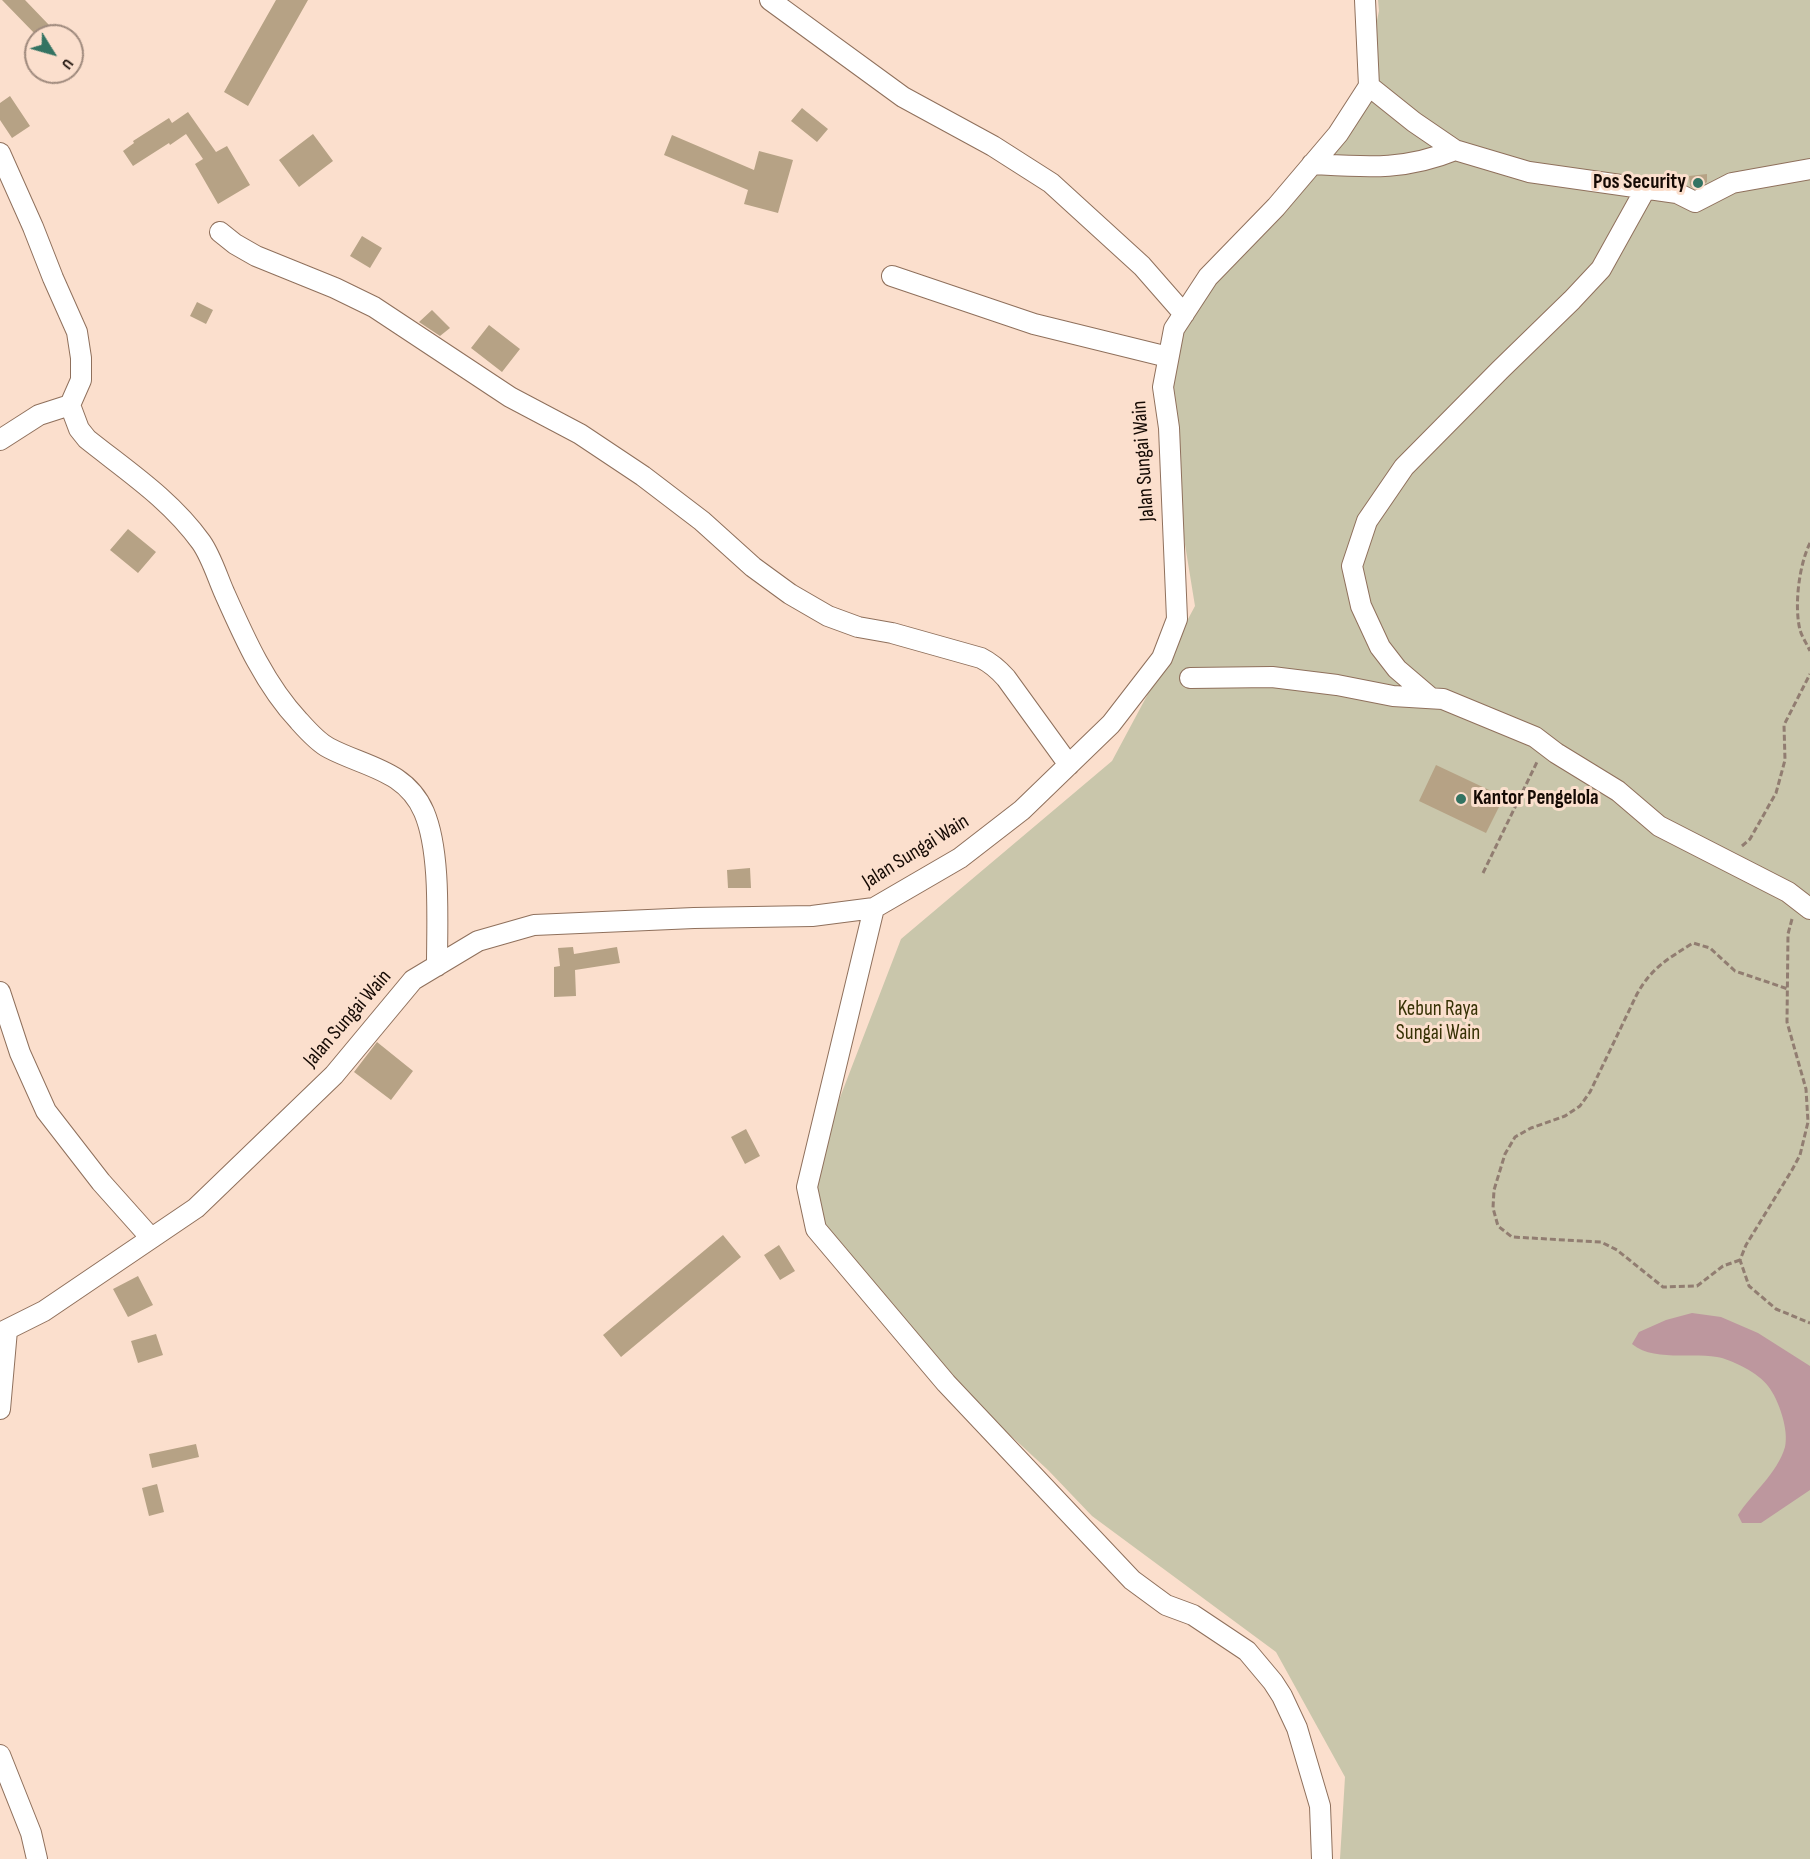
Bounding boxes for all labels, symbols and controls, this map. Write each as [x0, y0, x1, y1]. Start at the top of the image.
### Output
north arrow [24, 24, 84, 84]
text: U [57, 55, 77, 73]
place label: Pos Security [1593, 170, 1686, 196]
marker: Pos Security [1691, 176, 1705, 190]
street label: Jalan Sungai Wain [1127, 400, 1161, 522]
place label: Kantor Pengelola [1473, 786, 1599, 812]
marker: Kantor Pengelola [1454, 792, 1468, 806]
street label: Jalan Sungai Wain [858, 809, 974, 895]
street label: Jalan Sungai Wain [299, 965, 397, 1073]
park label: Kebun Raya Sungai Wain [1396, 997, 1480, 1047]

